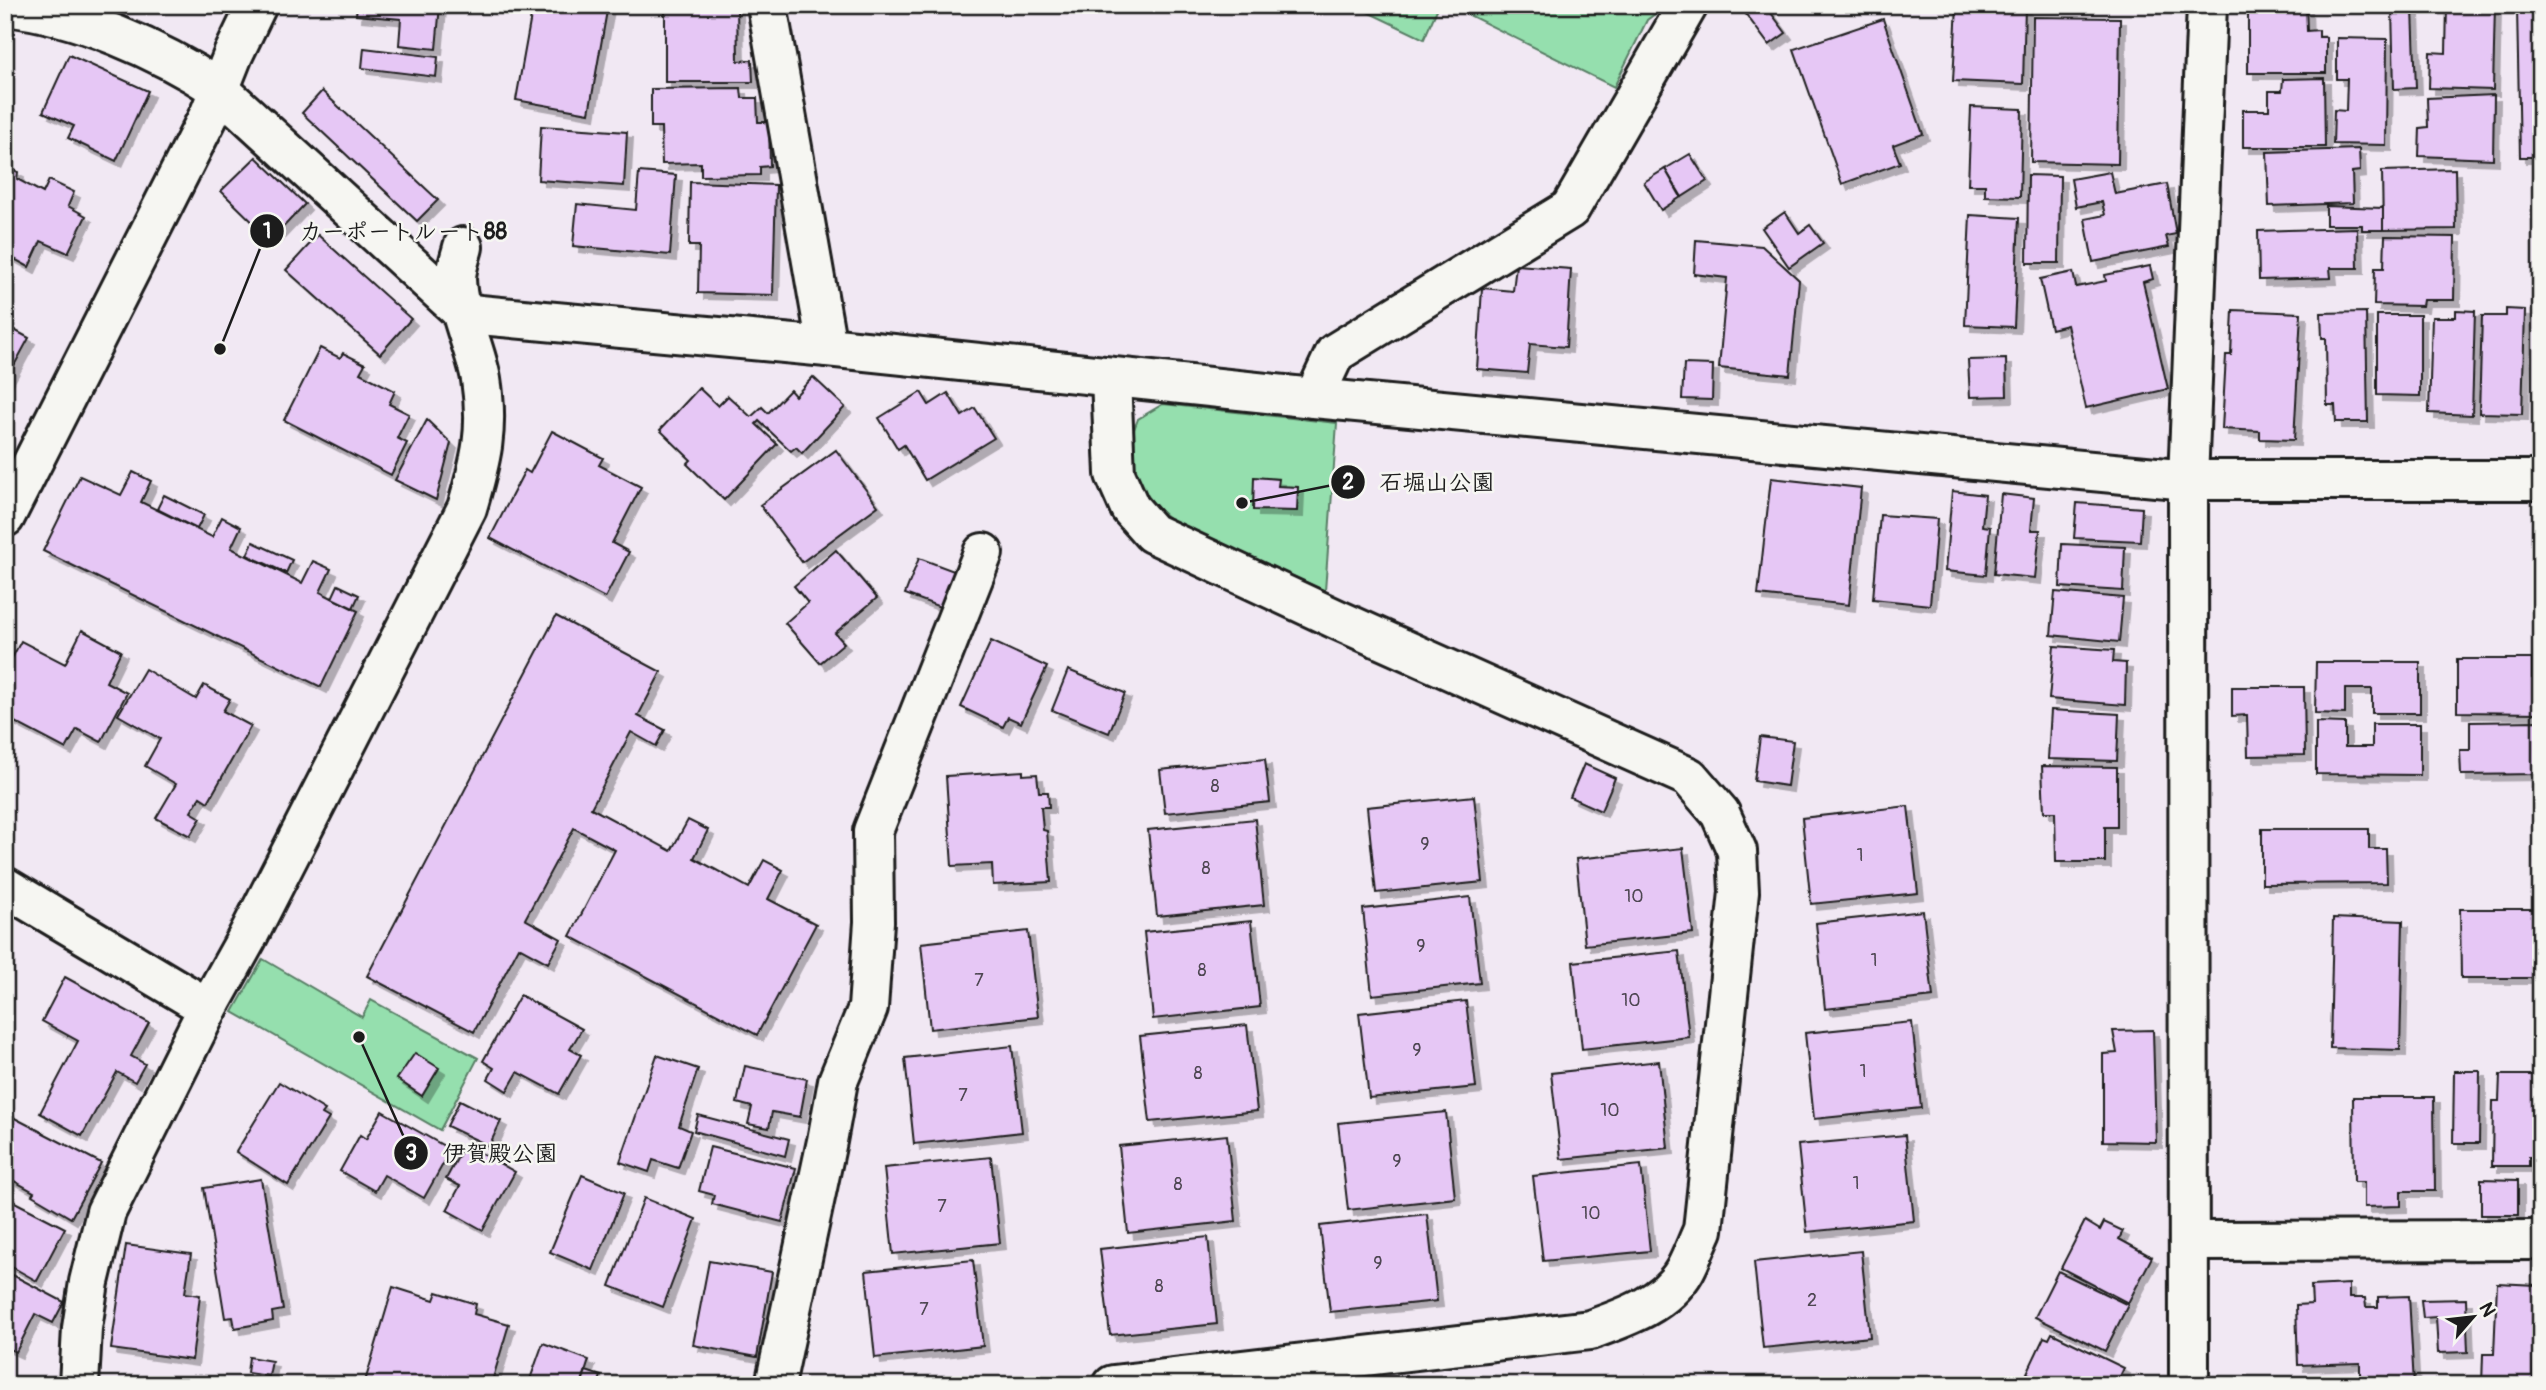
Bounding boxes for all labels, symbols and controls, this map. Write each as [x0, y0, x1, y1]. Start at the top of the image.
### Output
callout: カーポートルート88 [250, 209, 521, 253]
text: カーポートルート88 [299, 217, 507, 246]
text: 1 [263, 218, 271, 245]
callout: 石堀山公園 [1331, 460, 1509, 504]
text: 石堀山公園 [1380, 468, 1495, 497]
text: 2 [1342, 469, 1354, 496]
house number: 8 [1210, 775, 1220, 798]
house number: 9 [1420, 833, 1430, 856]
house number: 1 [1856, 844, 1864, 867]
house number: 8 [1201, 857, 1211, 880]
house number: 10 [1624, 885, 1644, 908]
house number: 9 [1416, 935, 1426, 958]
house number: 1 [1870, 949, 1878, 972]
house number: 8 [1197, 959, 1207, 982]
house number: 7 [974, 969, 984, 992]
house number: 10 [1621, 989, 1641, 1012]
house number: 9 [1412, 1039, 1422, 1062]
house number: 1 [1859, 1060, 1867, 1083]
house number: 8 [1193, 1062, 1203, 1085]
house number: 7 [958, 1084, 968, 1107]
house number: 10 [1600, 1099, 1620, 1122]
callout: 伊賀殿公園 [393, 1131, 571, 1175]
text: 伊賀殿公園 [443, 1139, 558, 1168]
text: 3 [405, 1140, 417, 1167]
house number: 9 [1392, 1150, 1402, 1173]
house number: 1 [1852, 1172, 1860, 1195]
house number: 8 [1173, 1173, 1183, 1196]
house number: 7 [937, 1195, 947, 1218]
house number: 10 [1581, 1202, 1601, 1225]
house number: 9 [1373, 1252, 1383, 1275]
house number: 8 [1154, 1275, 1164, 1298]
north arrow [2438, 1282, 2508, 1352]
house number: 2 [1807, 1289, 1817, 1312]
house number: 7 [919, 1298, 929, 1321]
text: N [2474, 1298, 2501, 1321]

